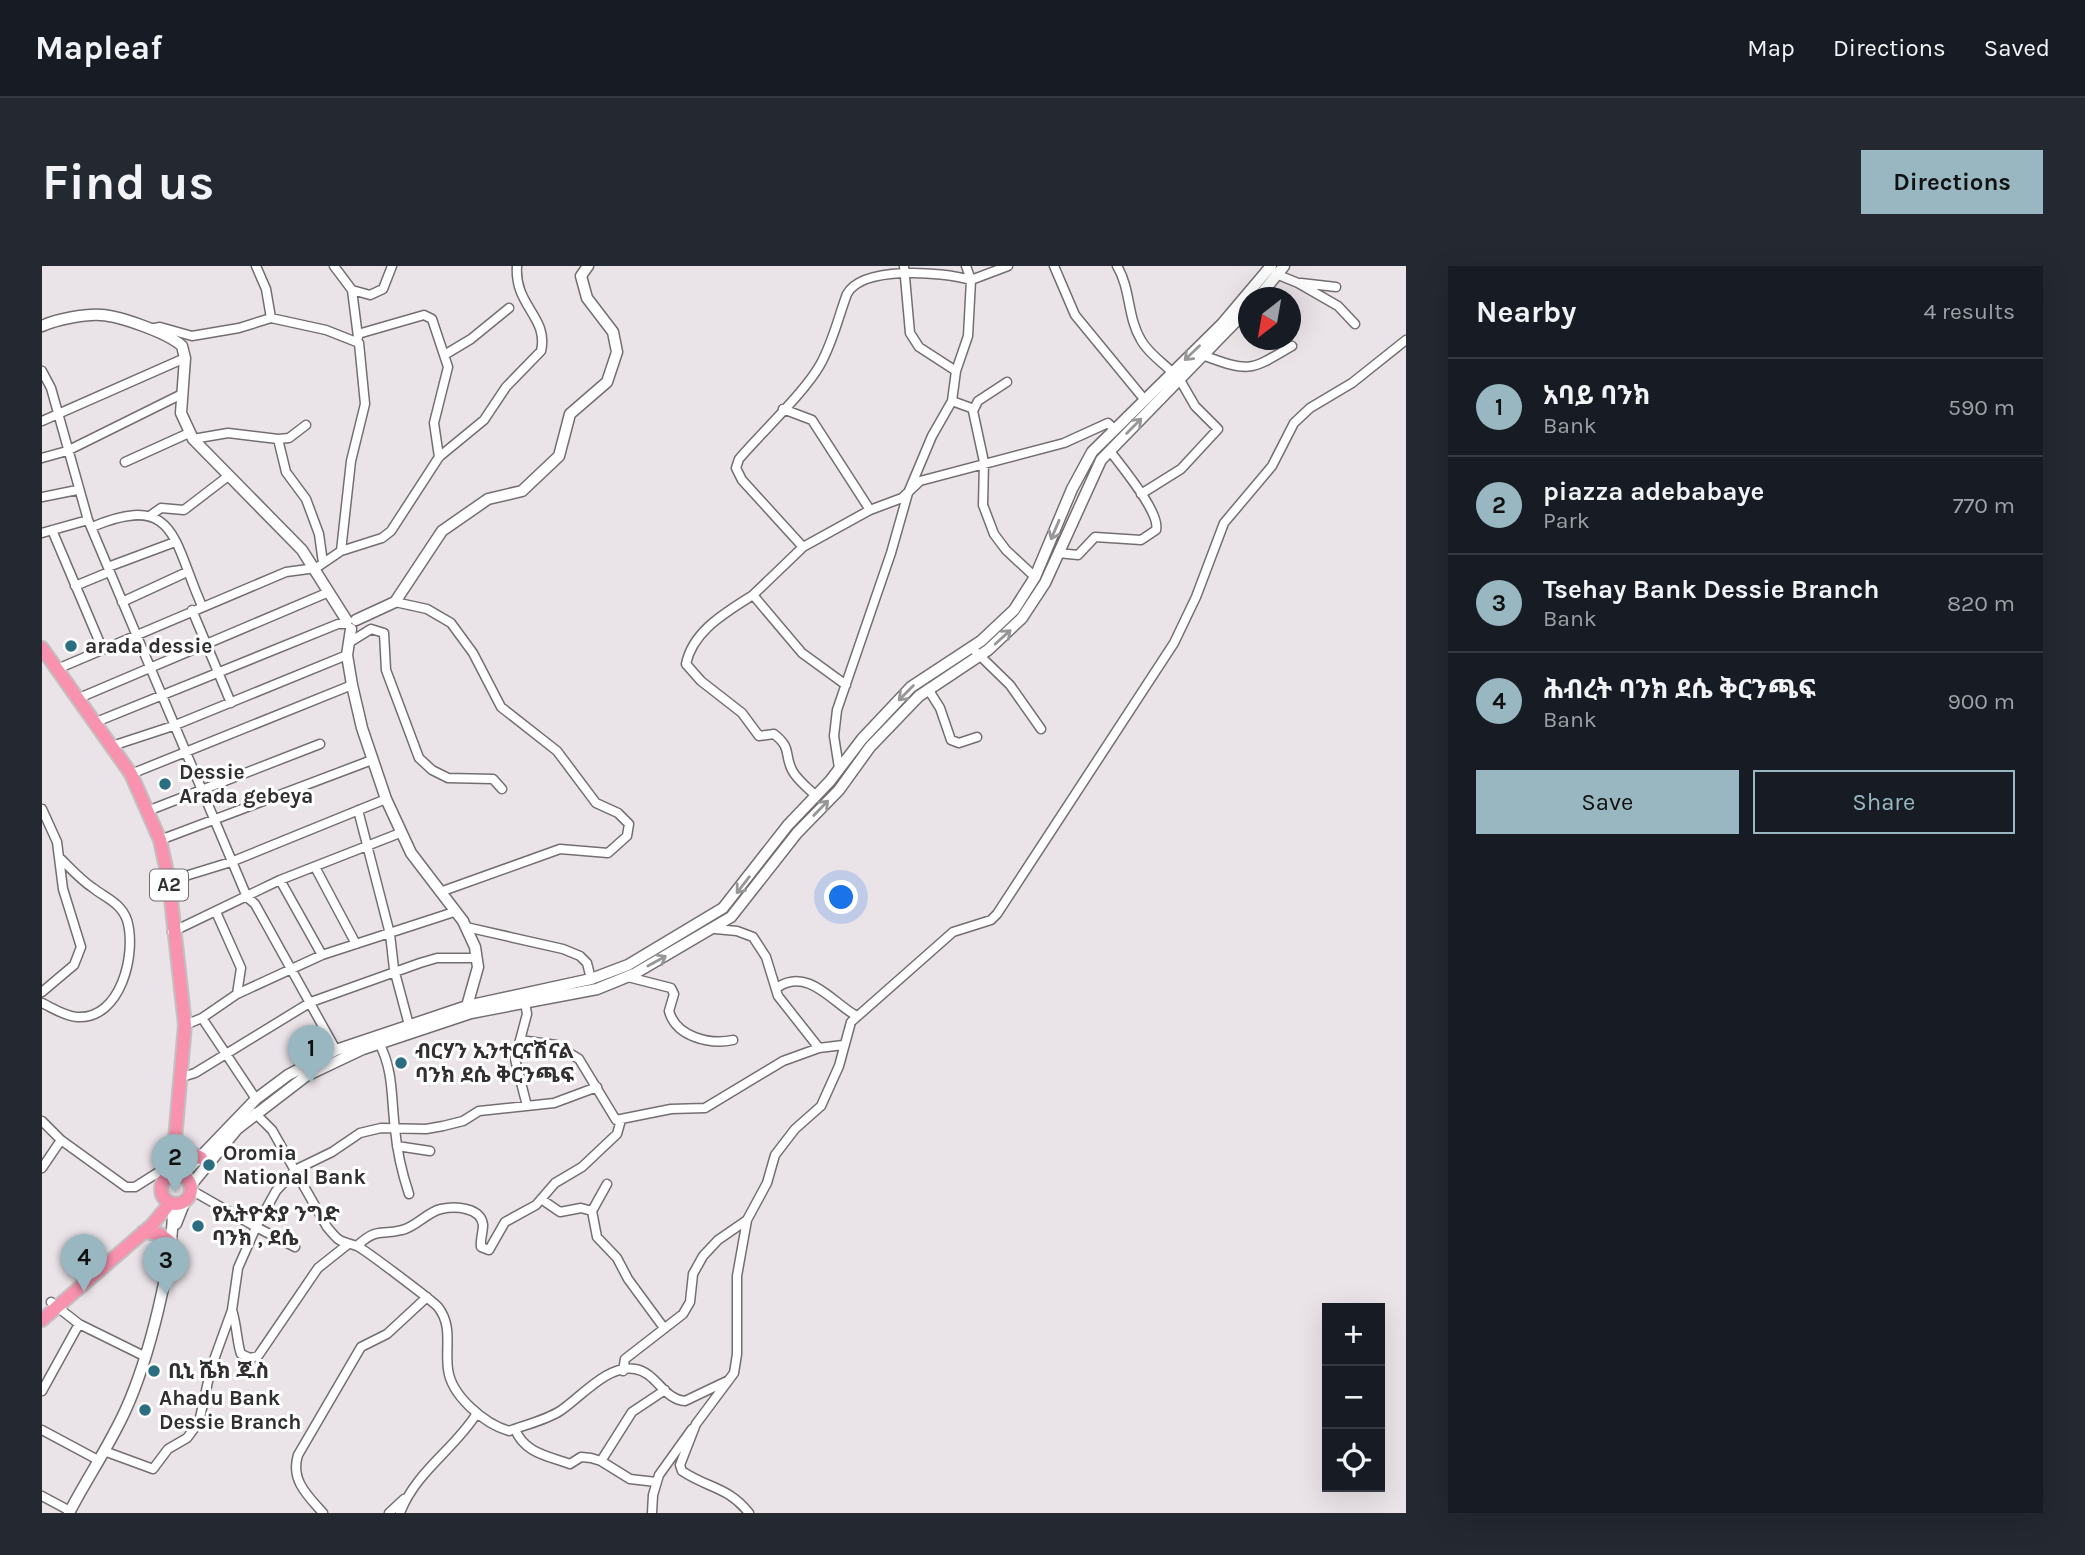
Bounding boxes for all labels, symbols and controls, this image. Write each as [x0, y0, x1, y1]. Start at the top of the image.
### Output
text: Mapleaf [35, 29, 162, 67]
text: Map [1747, 34, 1795, 62]
text: Directions [1833, 34, 1946, 62]
text: Saved [1984, 34, 2050, 62]
button: Directions [1861, 150, 2043, 214]
text: Find us [42, 154, 214, 211]
north arrow [1238, 287, 1301, 350]
text: Nearby [1476, 294, 1576, 330]
text: 4 results [1923, 298, 2015, 325]
one-way arrow [1184, 344, 1201, 361]
text: አባይ ባንክ [1543, 380, 1650, 411]
text: 1 [1495, 394, 1503, 421]
text: 590 m [1948, 394, 2015, 421]
text: Bank [1543, 412, 1597, 439]
one-way arrow [1125, 417, 1142, 434]
text: piazza adebabaye [1543, 476, 1764, 507]
text: 2 [1492, 492, 1506, 519]
text: 770 m [1953, 492, 2015, 519]
text: Park [1543, 507, 1590, 534]
one-way arrow [1048, 519, 1061, 540]
text: Tsehay Bank Dessie Branch [1543, 574, 1879, 605]
text: 3 [1492, 590, 1506, 617]
text: 820 m [1947, 590, 2015, 617]
text: Bank [1543, 605, 1597, 632]
one-way arrow [994, 629, 1012, 645]
place label: arada dessie [85, 634, 213, 658]
marker: arada dessie [63, 638, 79, 654]
text: ሕብረት ባንክ ደሴ ቅርንጫፍ [1543, 674, 1816, 705]
one-way arrow [897, 685, 914, 702]
text: 4 [1492, 688, 1506, 715]
text: 900 m [1947, 688, 2015, 715]
text: Bank [1543, 706, 1597, 733]
place label: Dessie Arada gebeya [179, 760, 313, 808]
button: Save [1476, 770, 1739, 834]
button: Share [1753, 770, 2015, 834]
marker: Dessie Arada gebeya [157, 776, 173, 792]
one-way arrow [813, 800, 830, 817]
road number: A2 [150, 870, 188, 900]
one-way arrow [735, 875, 750, 894]
your location [824, 880, 858, 914]
one-way arrow [647, 954, 667, 968]
pin: 1 [288, 1025, 334, 1083]
place label: ብርሃን ኢንተርናሽናል ባንክ ደሴ ቅርንጫፍ [415, 1039, 574, 1087]
marker: ብርሃን ኢንተርናሽናል ባንክ ደሴ ቅርንጫፍ [393, 1055, 409, 1071]
pin: 2 [152, 1134, 198, 1192]
place label: Oromia National Bank [223, 1141, 366, 1189]
marker: Oromia National Bank [201, 1157, 217, 1173]
place label: የኢትዮጵያ ንግድ ባንክ , ደሴ [212, 1202, 340, 1250]
marker: የኢትዮጵያ ንግድ ባንክ , ደሴ [190, 1218, 206, 1234]
pin: 4 [61, 1234, 107, 1292]
pin: 3 [143, 1237, 189, 1295]
map controls [1322, 1303, 1385, 1492]
button: + [1322, 1303, 1385, 1366]
place label: ቢኒ ሼክ ጁስ [168, 1359, 269, 1383]
marker: ቢኒ ሼክ ጁስ [146, 1363, 162, 1379]
button: − [1322, 1366, 1385, 1429]
place label: Ahadu Bank Dessie Branch [159, 1386, 301, 1434]
marker: Ahadu Bank Dessie Branch [137, 1402, 153, 1418]
button: locate [1322, 1429, 1385, 1492]

